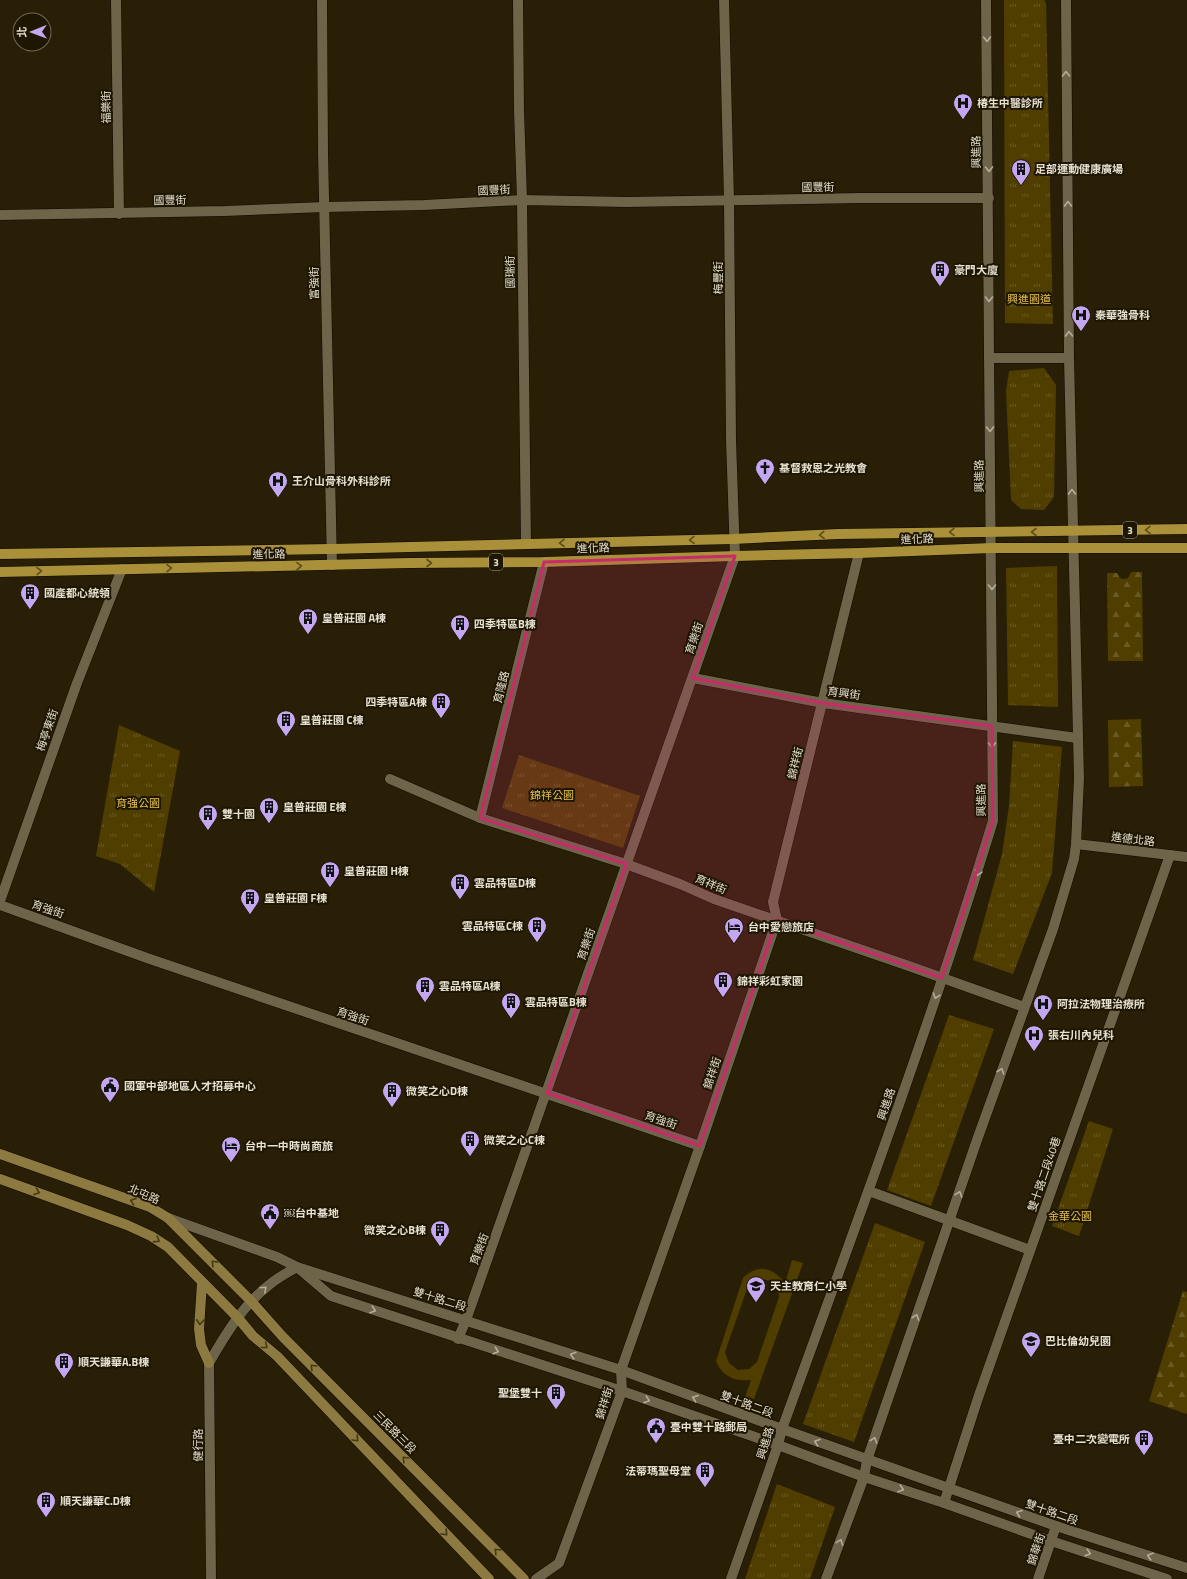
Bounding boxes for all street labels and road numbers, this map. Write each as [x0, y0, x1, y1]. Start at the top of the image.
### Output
street label: 福樂街 [98, 90, 114, 124]
street label: 興進路 [968, 135, 984, 169]
street label: 國豐街 [801, 179, 835, 195]
street label: 國豐街 [477, 181, 511, 199]
street label: 國豐街 [153, 192, 187, 208]
street label: 國瑞街 [502, 255, 518, 289]
street label: 梅豐街 [710, 262, 726, 295]
street label: 富強街 [306, 266, 322, 300]
street label: 興進路 [971, 459, 987, 493]
road number: 3 [1123, 522, 1137, 538]
street label: 進化路 [900, 530, 934, 548]
street label: 進化路 [576, 539, 610, 557]
street label: 進化路 [252, 546, 286, 562]
road number: 3 [489, 554, 503, 570]
street label: 育樂街 [681, 620, 707, 656]
street label: 育隆路 [489, 669, 513, 705]
street label: 育興街 [827, 683, 861, 703]
street label: 梅亭東街 [32, 707, 62, 753]
street label: 錦祥街 [783, 745, 807, 781]
street label: 興進路 [973, 783, 989, 817]
street label: 進德北路 [1110, 828, 1156, 850]
street label: 育祥街 [693, 870, 729, 898]
street label: 育強街 [30, 896, 66, 922]
street label: 育樂街 [573, 926, 599, 962]
street label: 育強街 [335, 1003, 371, 1029]
street label: 錦祥街 [699, 1055, 725, 1091]
street label: 興進路 [873, 1086, 899, 1122]
street label: 育強街 [643, 1107, 679, 1133]
street label: 雙十路二段40巷 [1024, 1134, 1064, 1214]
street label: 北屯路 [126, 1180, 162, 1208]
street label: 育樂街 [466, 1231, 492, 1267]
street label: 雙十路二段 [411, 1283, 469, 1315]
street label: 錦祥街 [592, 1385, 616, 1421]
street label: 雙十路二段 [718, 1387, 776, 1421]
street label: 三民路三段 [370, 1407, 420, 1457]
street label: 興進路 [753, 1425, 777, 1461]
street label: 健行路 [190, 1429, 206, 1462]
street label: 雙十路二段 [1023, 1495, 1081, 1529]
street label: 錦華街 [1023, 1531, 1049, 1567]

